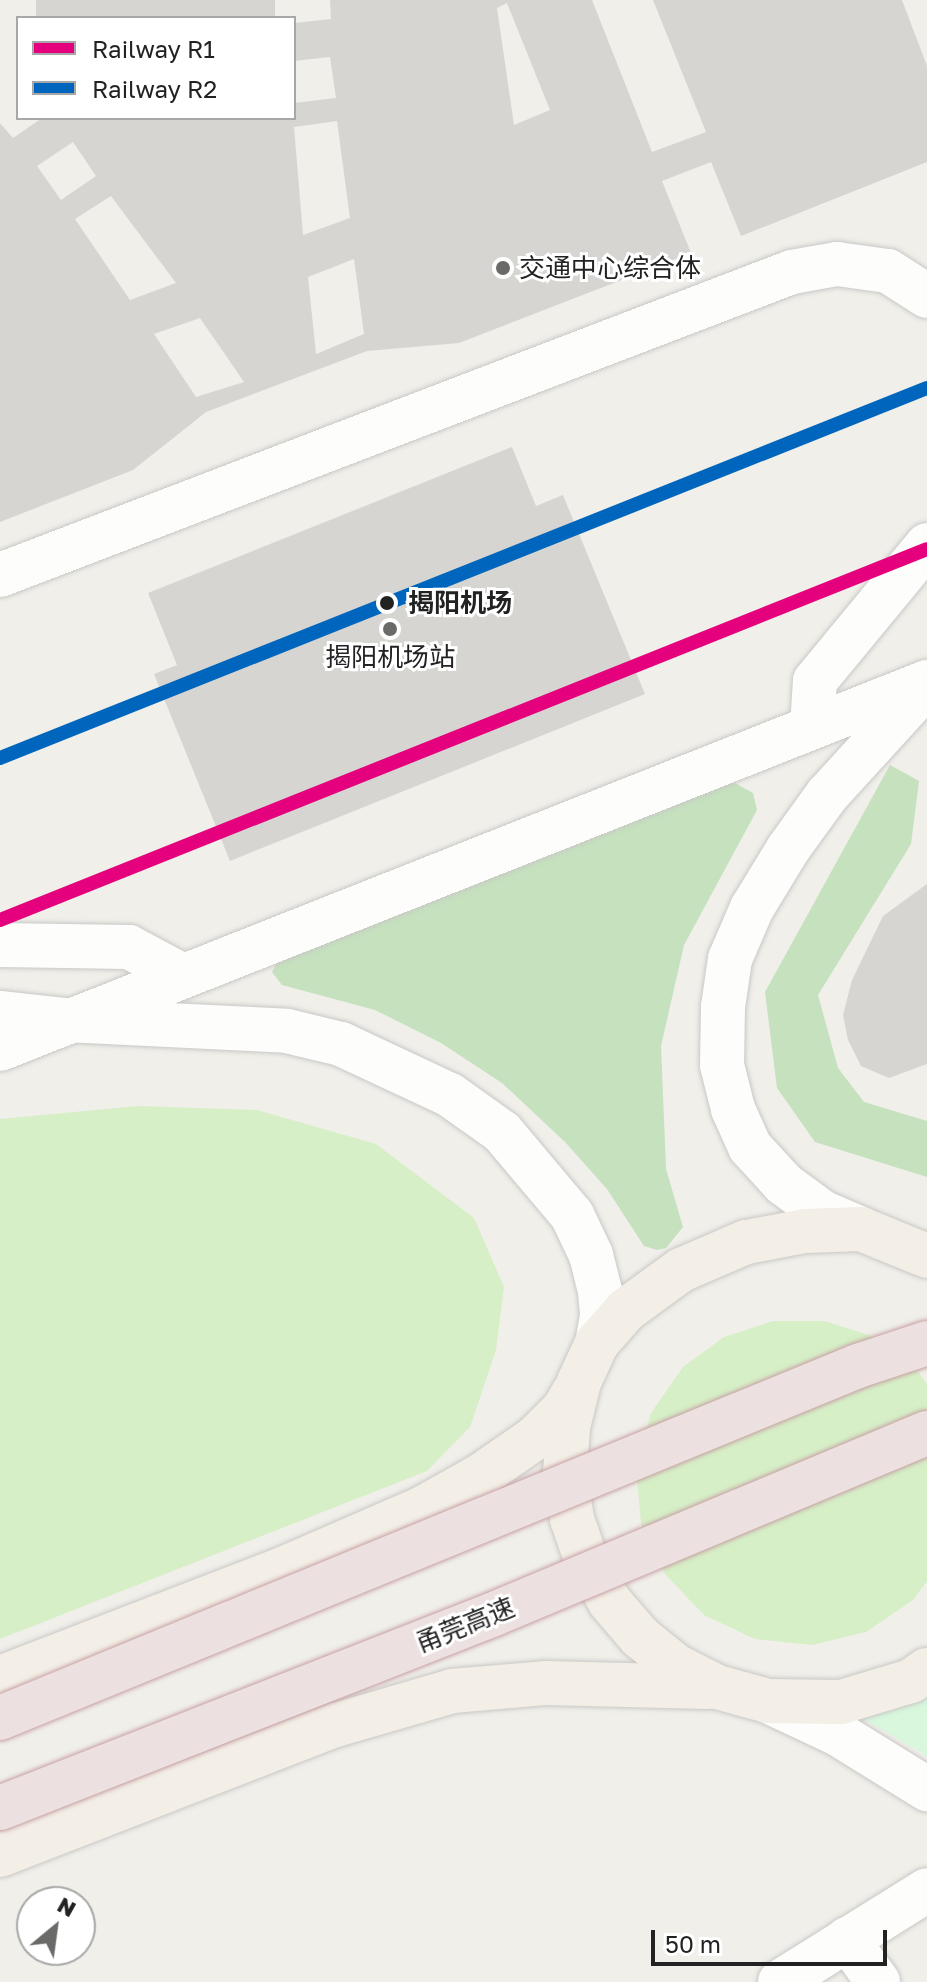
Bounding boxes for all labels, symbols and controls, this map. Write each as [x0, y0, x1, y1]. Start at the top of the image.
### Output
legend [16, 16, 296, 120]
text: Railway R1 [92, 34, 215, 63]
text: Railway R2 [92, 74, 217, 103]
place label: 交通中心综合体 [519, 252, 701, 284]
marker: 交通中心综合体 [494, 259, 512, 277]
place label: 揭阳机场 [408, 587, 512, 619]
marker: 揭阳机场 [373, 589, 401, 617]
marker: 揭阳机场站 [381, 620, 399, 638]
place label: 揭阳机场站 [325, 641, 455, 673]
street label: 甬莞高速 [411, 1591, 519, 1659]
north arrow [16, 1886, 96, 1966]
text: N [53, 1890, 81, 1922]
scale bar [655, 1914, 891, 1964]
text: 50 m [665, 1929, 721, 1958]

